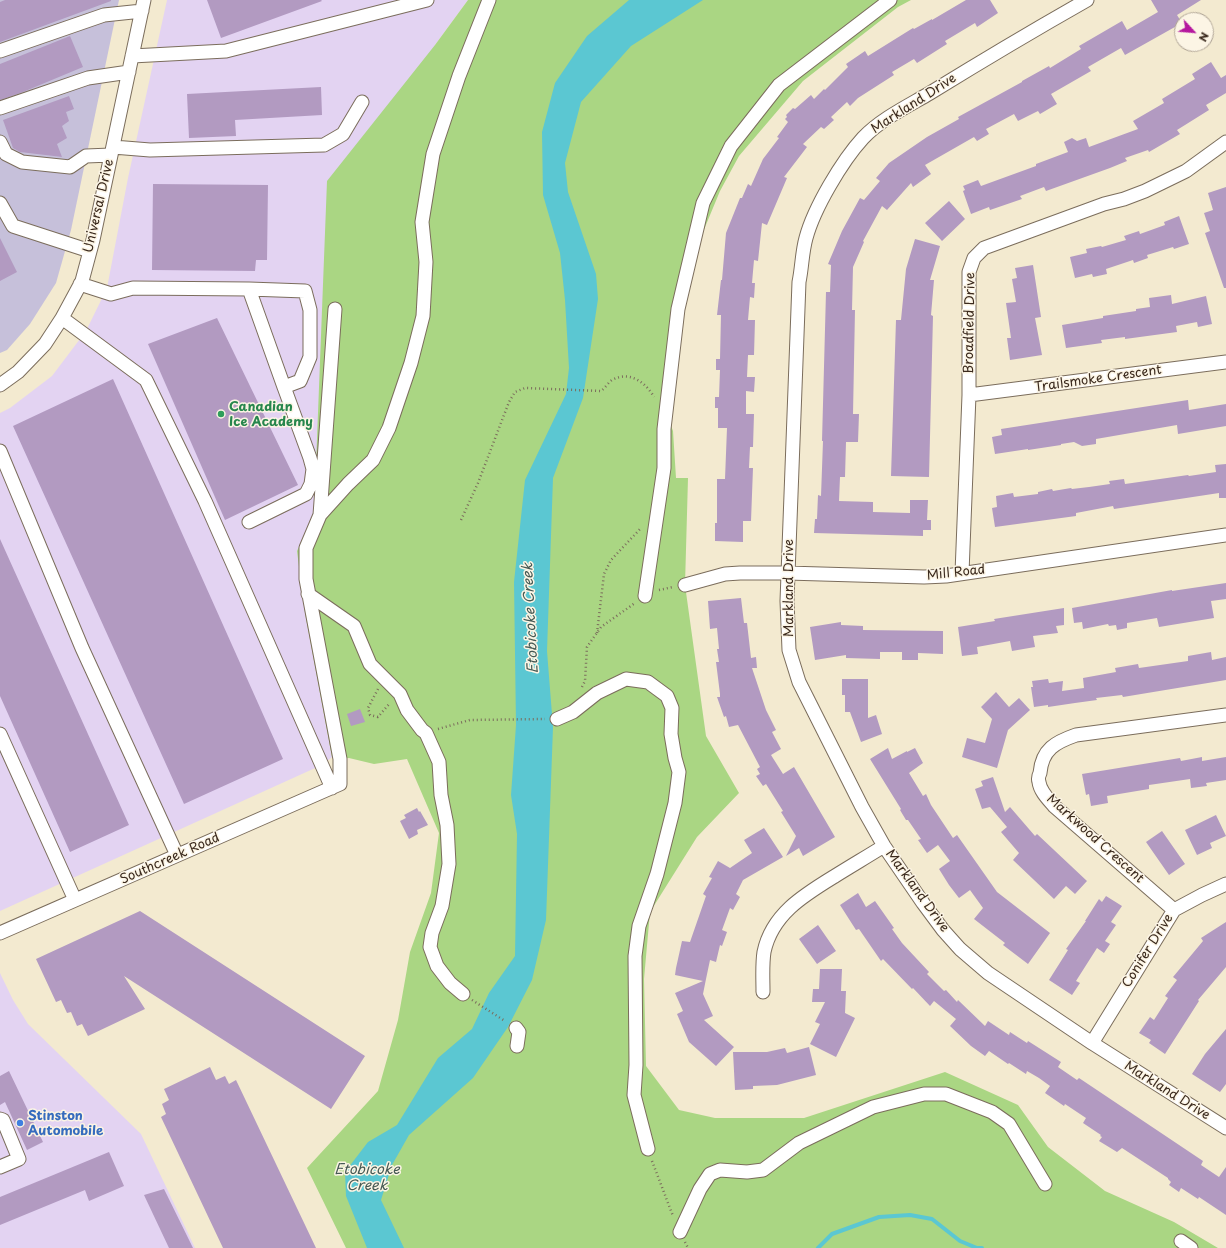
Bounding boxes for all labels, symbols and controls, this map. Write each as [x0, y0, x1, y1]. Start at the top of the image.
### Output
north arrow [1174, 12, 1214, 52]
text: N [1195, 29, 1214, 45]
street label: Markland Drive [869, 71, 959, 137]
street label: Universal Drive [81, 158, 117, 254]
street label: Broadfield Drive [961, 272, 979, 374]
street label: Trailsmoke Crescent [1034, 362, 1162, 396]
place label: Canadian Ice Academy [229, 399, 313, 430]
marker: Canadian Ice Academy [216, 409, 226, 419]
street label: Markland Drive [781, 539, 797, 637]
water label: Etobicoke Creek [520, 562, 542, 674]
street label: Mill Road [926, 562, 986, 584]
street label: Markwood Crescent [1043, 791, 1147, 887]
street label: Southcreek Road [118, 830, 222, 888]
street label: Markland Drive [882, 847, 952, 935]
street label: Conifer Drive [1119, 911, 1177, 991]
street label: Markland Drive [1121, 1058, 1213, 1124]
place label: Stinston Automobile [28, 1108, 103, 1139]
marker: Stinston Automobile [15, 1118, 25, 1128]
water label: Etobicoke Creek [334, 1162, 400, 1194]

